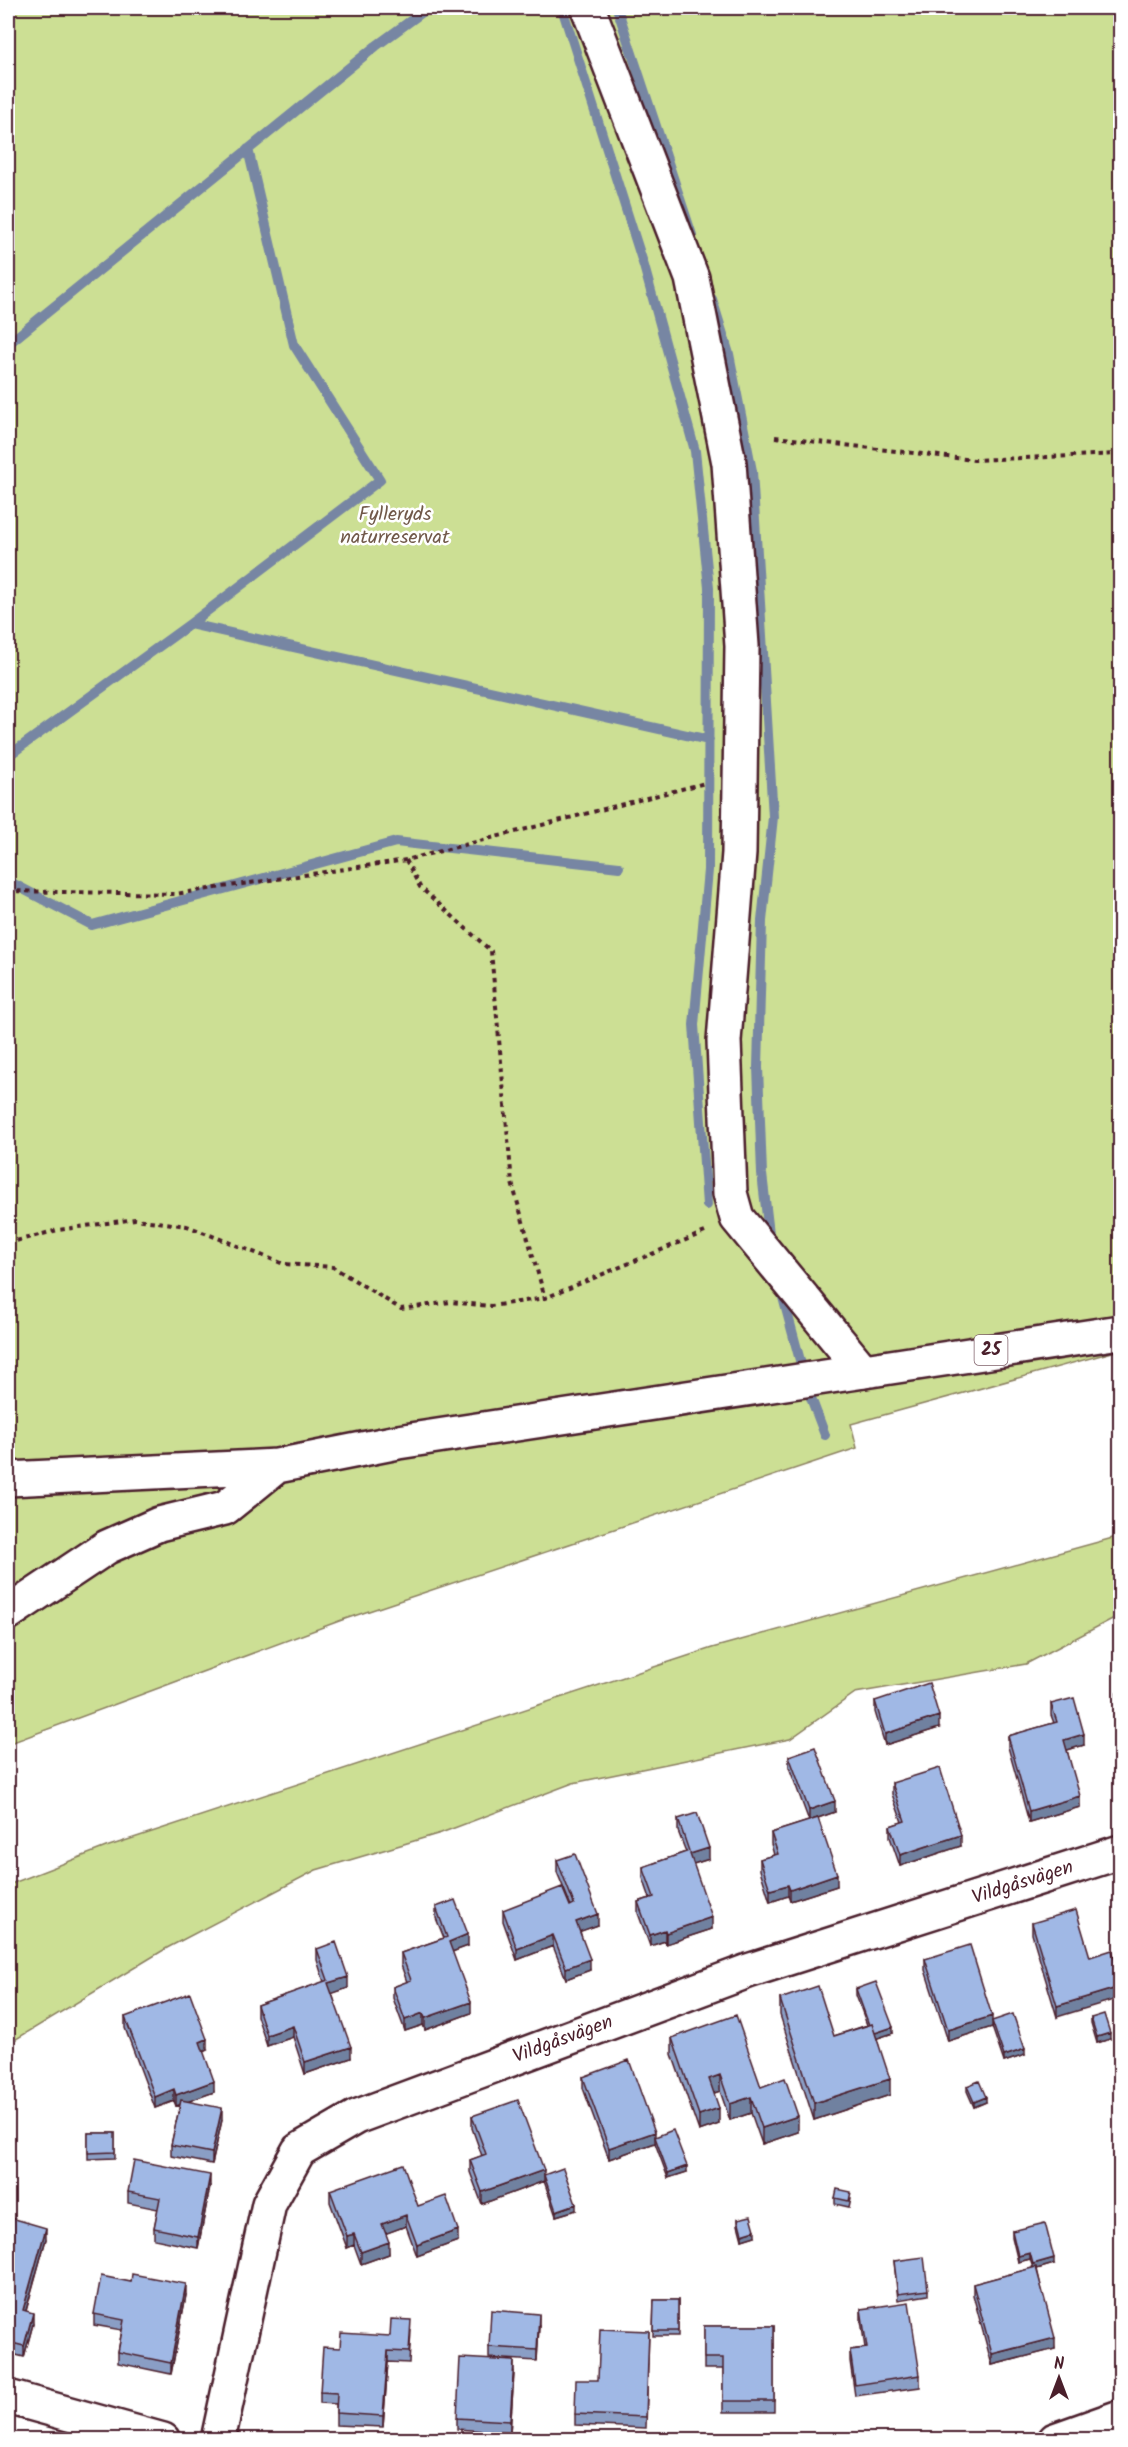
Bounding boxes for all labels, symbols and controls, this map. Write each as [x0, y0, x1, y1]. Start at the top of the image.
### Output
park label: Fylleryds naturreservat [340, 499, 450, 554]
road number: 25 [974, 1335, 1008, 1365]
street label: Vildgåsvägen [968, 1852, 1078, 1914]
street label: Vildgåsvägen [508, 2007, 618, 2073]
north arrow [1029, 2348, 1089, 2408]
text: N [1054, 2352, 1064, 2377]

